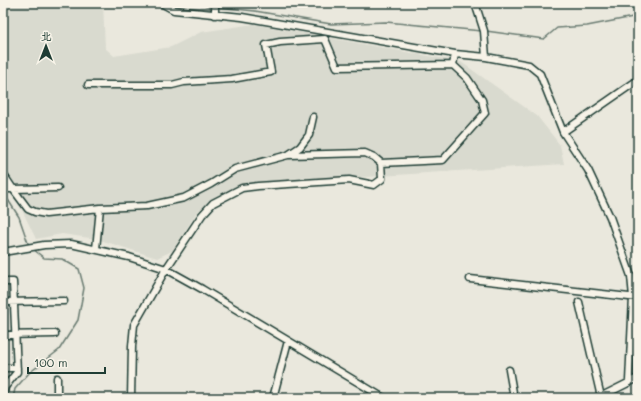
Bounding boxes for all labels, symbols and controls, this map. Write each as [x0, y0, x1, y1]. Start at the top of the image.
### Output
north arrow [26, 26, 66, 66]
text: 北 [41, 28, 52, 43]
scale bar [28, 349, 105, 375]
text: 100 m [34, 354, 68, 370]

